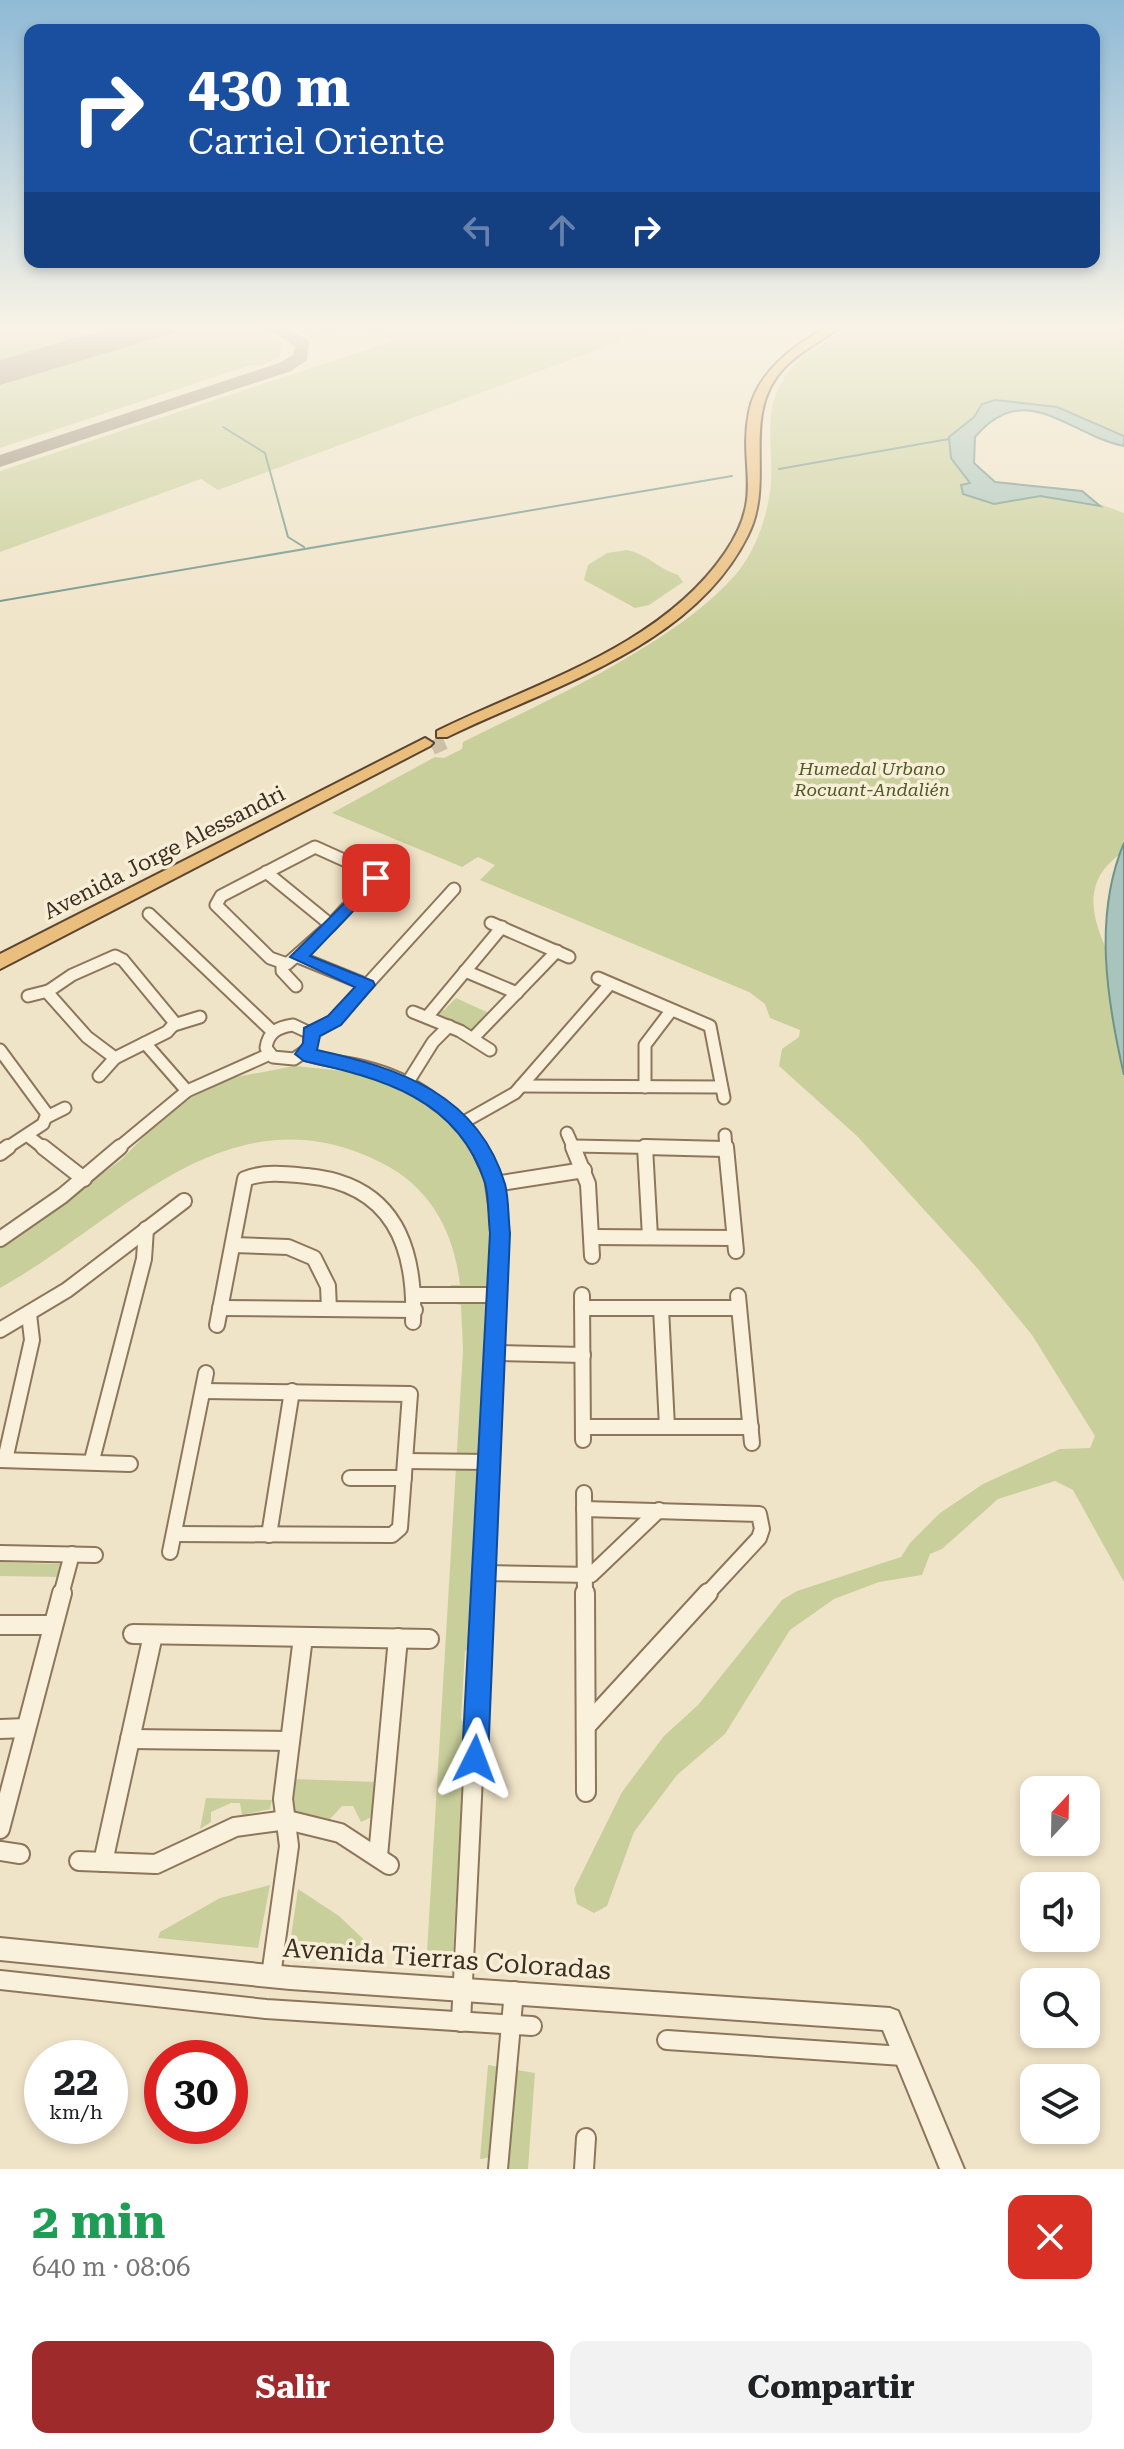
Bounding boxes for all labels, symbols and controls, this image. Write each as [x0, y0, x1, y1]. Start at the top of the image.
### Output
text: 430 m [188, 54, 350, 120]
icon: right [56, 56, 160, 160]
text: Carriel Oriente [188, 121, 445, 163]
icon: left [456, 208, 500, 252]
icon: ahead [540, 208, 584, 252]
icon: right [624, 208, 668, 252]
park label: Humedal Urbano Rocuant-Andalién [793, 758, 950, 800]
street label: Avenida Jorge Alessandri [39, 781, 289, 924]
pin [342, 844, 410, 912]
icon: arrive [354, 856, 398, 900]
position arrow [433, 1717, 517, 1801]
north arrow [1020, 1776, 1100, 1856]
map controls [1020, 1776, 1100, 2144]
button: sound [1020, 1872, 1100, 1952]
street label: Avenida Tierras Coloradas [282, 1933, 612, 1985]
button: search [1020, 1968, 1100, 2048]
speed limit sign: 30 [144, 2040, 248, 2144]
text: 22 [54, 2058, 98, 2105]
button: layers [1020, 2064, 1100, 2144]
text: km/h [49, 2100, 103, 2124]
text: 2 min [32, 2194, 165, 2250]
button: close [1008, 2195, 1092, 2279]
text: 640 m · 08:06 [32, 2252, 191, 2282]
button: Salir [32, 2341, 554, 2433]
button: Compartir [570, 2341, 1092, 2433]

